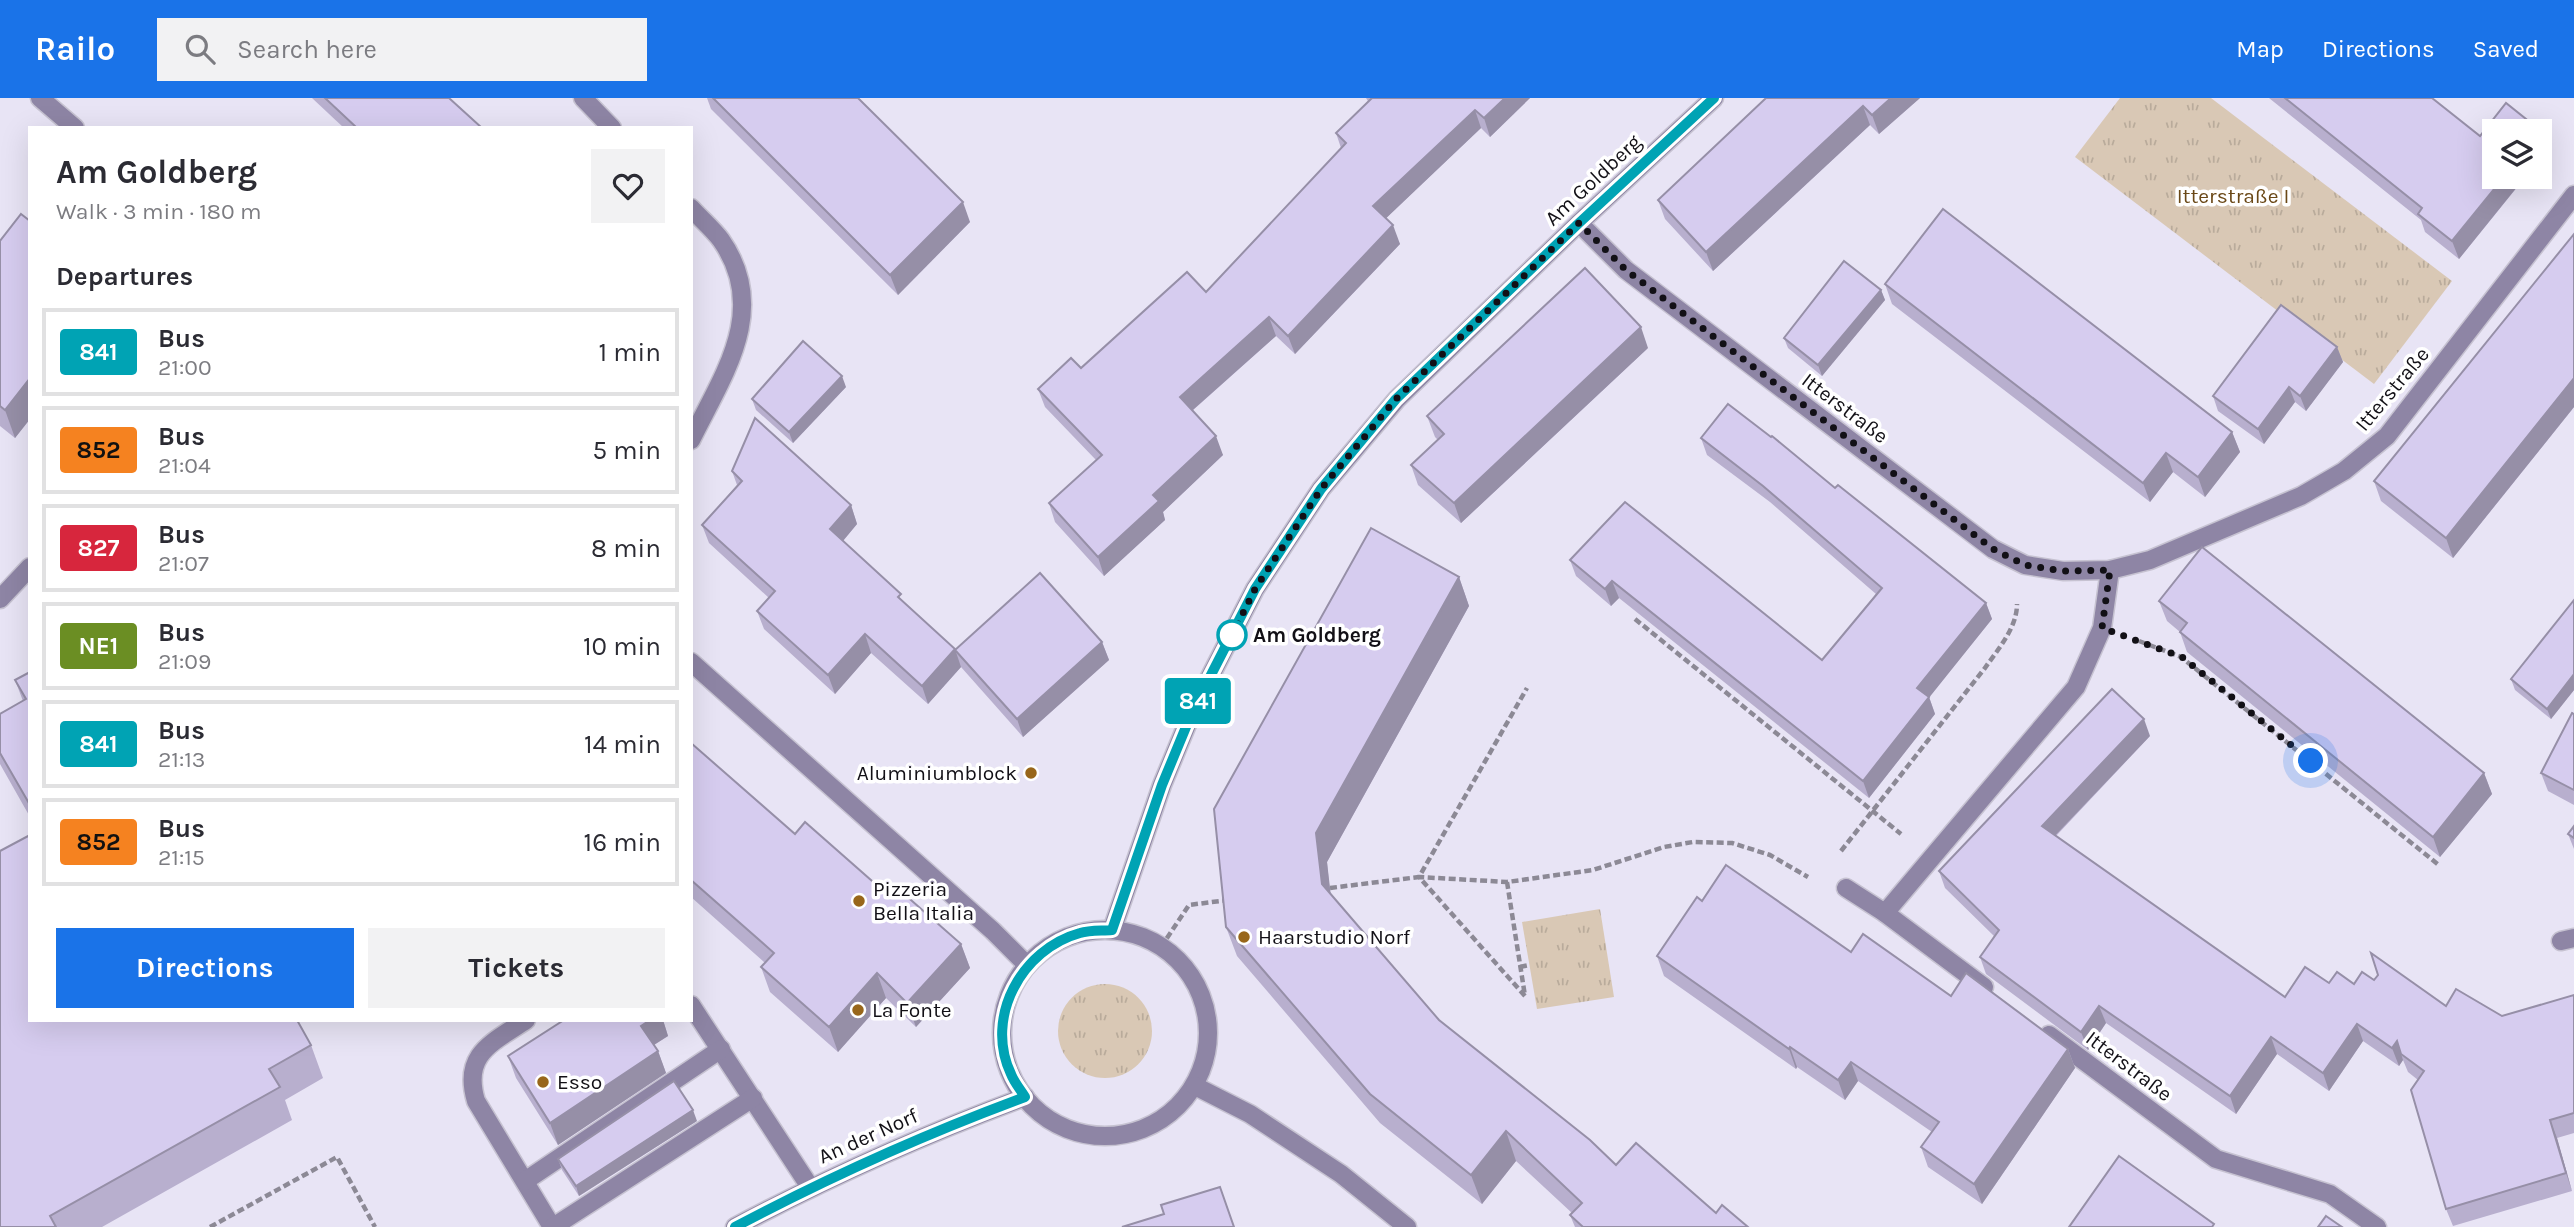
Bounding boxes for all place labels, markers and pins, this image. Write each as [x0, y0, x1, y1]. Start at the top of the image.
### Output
marker: Am Goldberg [1217, 620, 1247, 650]
place label: Am Goldberg [1253, 623, 1381, 647]
place label: Aluminiumblock [857, 761, 1017, 785]
marker: Aluminiumblock [1023, 765, 1039, 781]
place label: Pizzeria Bella Italia [873, 877, 974, 925]
marker: Pizzeria Bella Italia [851, 893, 867, 909]
place label: Haarstudio Norf [1258, 925, 1411, 949]
marker: Haarstudio Norf [1236, 929, 1252, 945]
place label: La Fonte [872, 998, 952, 1022]
marker: La Fonte [850, 1002, 866, 1018]
place label: Esso [557, 1070, 602, 1094]
marker: Esso [535, 1074, 551, 1090]

